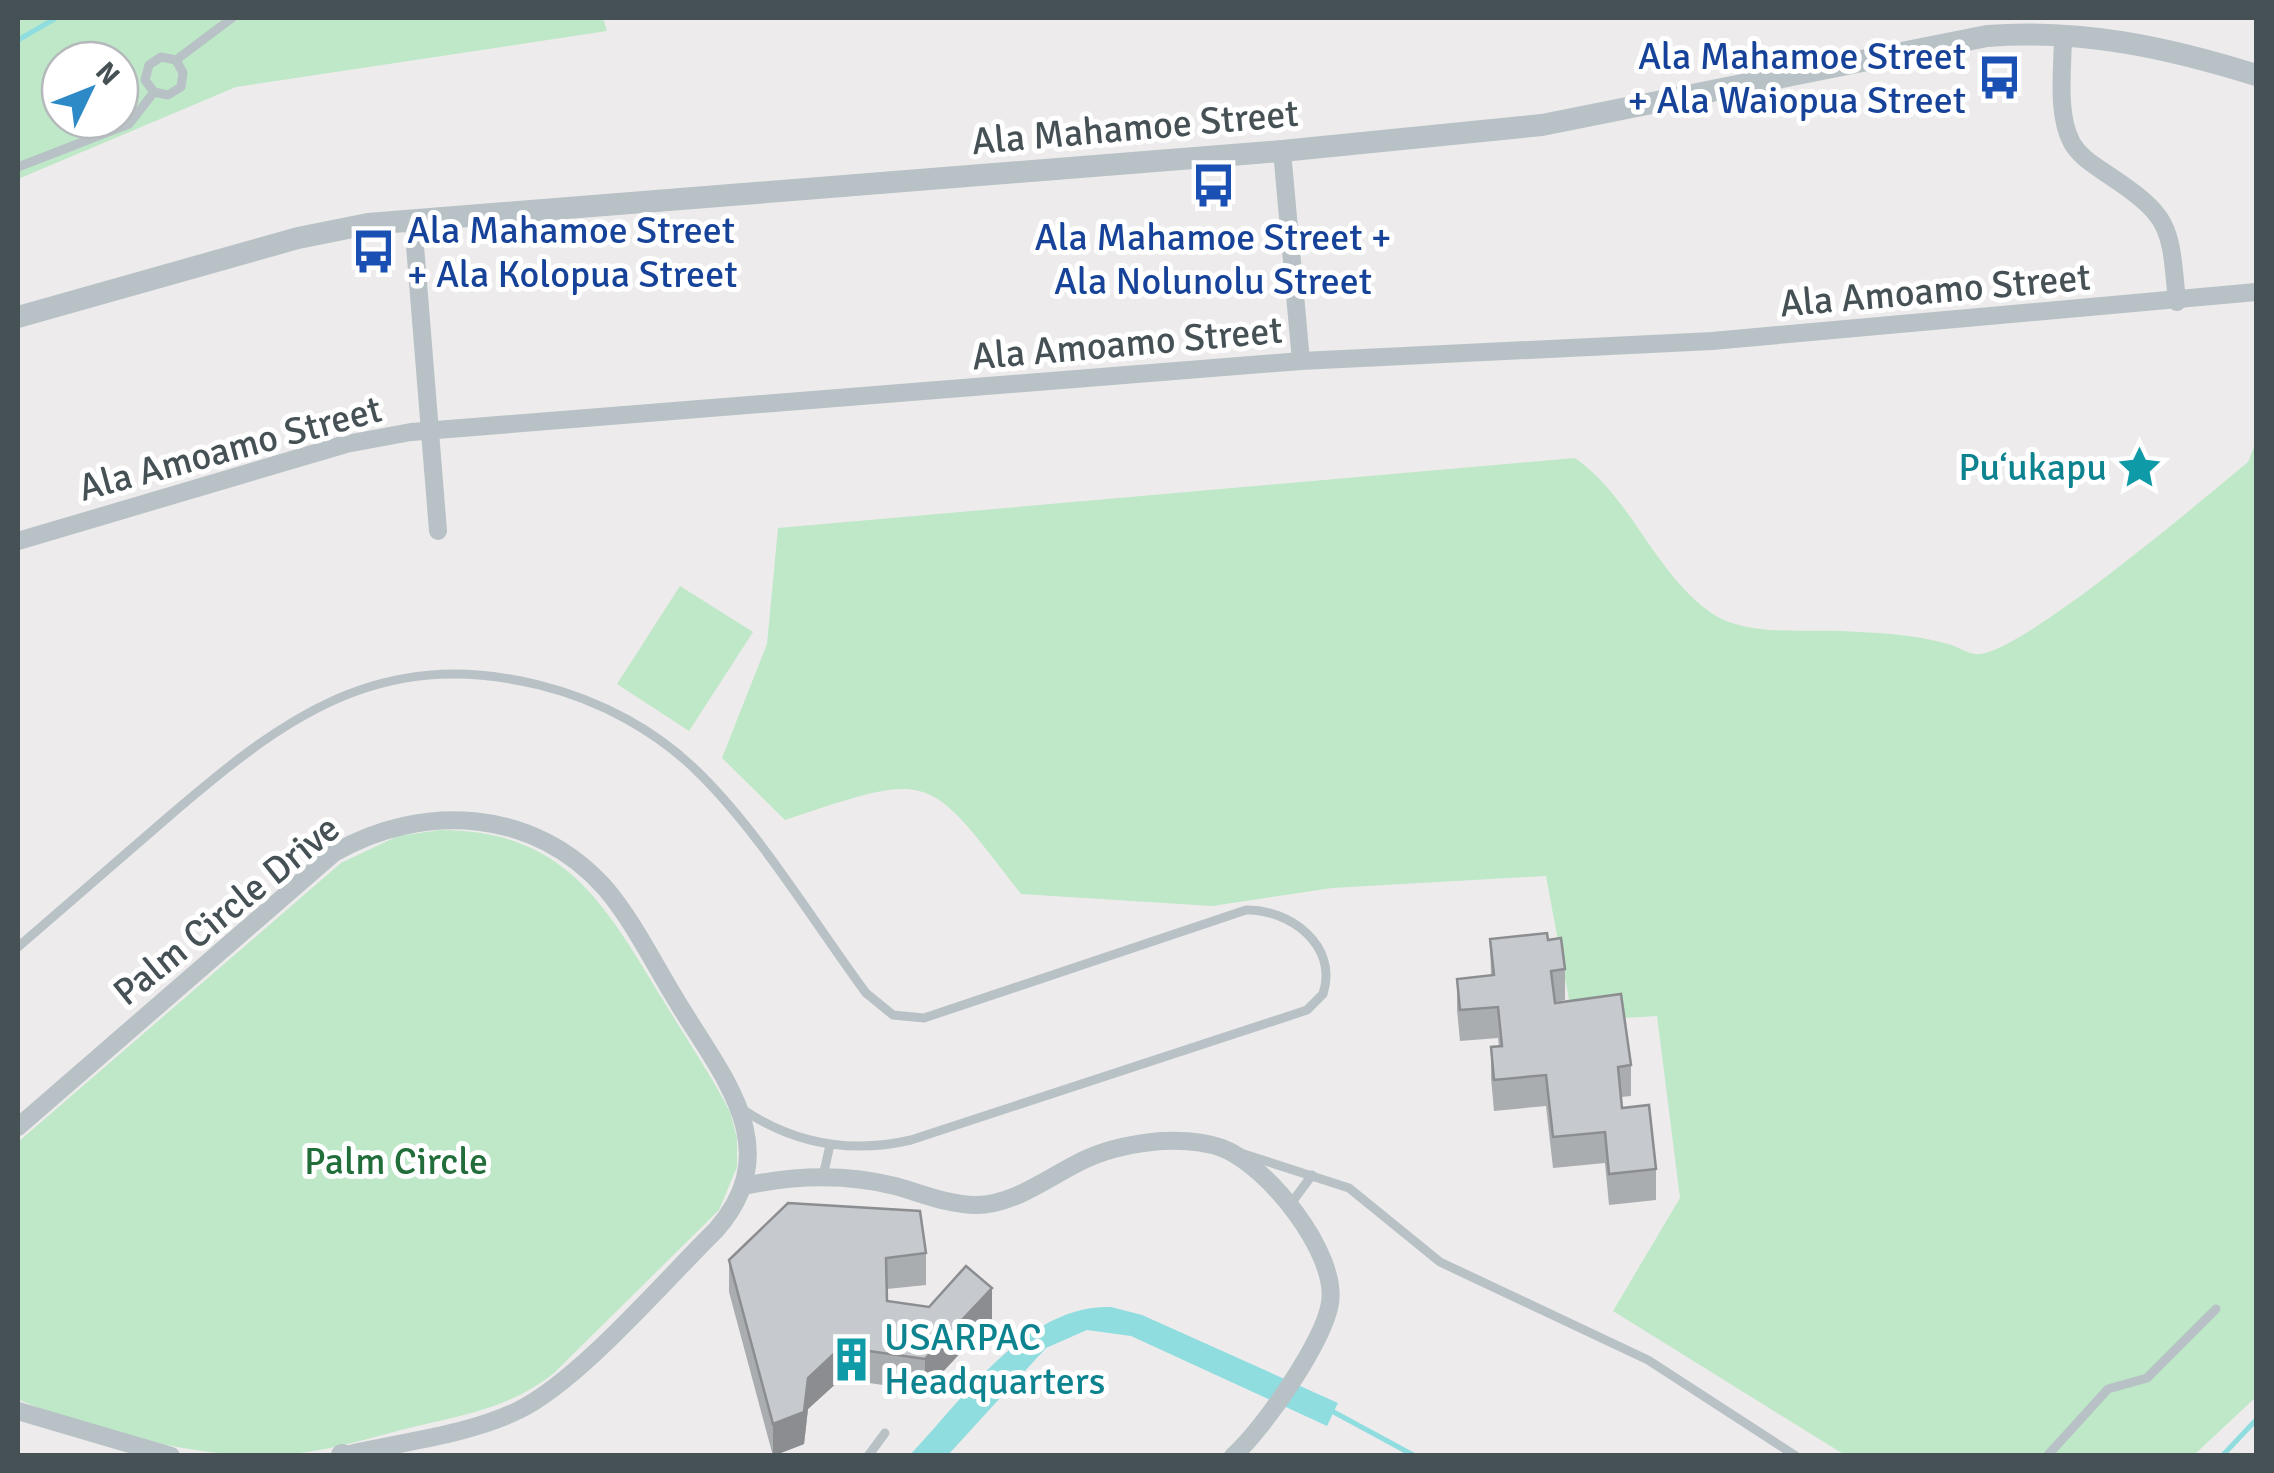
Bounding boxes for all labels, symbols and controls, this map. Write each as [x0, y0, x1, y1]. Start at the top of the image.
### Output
place label: Ala Mahamoe Street + Ala Waiopua Street [1628, 33, 1966, 124]
north arrow [40, 40, 140, 140]
bus stop icon: Ala Mahamoe Street + Ala Waiopua Street [1975, 54, 2023, 102]
text: N [88, 55, 127, 92]
street label: Ala Mahamoe Street [970, 90, 1300, 165]
bus stop icon: Ala Mahamoe Street + Ala Nolunolu Street [1189, 161, 1237, 209]
place label: Ala Mahamoe Street + Ala Kolopua Street [407, 207, 737, 298]
place label: Ala Mahamoe Street + Ala Nolunolu Street [1035, 214, 1391, 305]
bus stop icon: Ala Mahamoe Street + Ala Kolopua Street [350, 228, 398, 276]
street label: Ala Amoamo Street [1778, 254, 2092, 327]
street label: Ala Amoamo Street [970, 307, 1284, 380]
street label: Ala Amoamo Street [74, 385, 387, 512]
place icon: Puʻukapu [2116, 443, 2164, 491]
place label: Puʻukapu [1958, 444, 2107, 491]
street label: Palm Circle Drive [104, 805, 349, 1016]
park label: Palm Circle [304, 1138, 488, 1185]
place label: USARPAC Headquarters [884, 1314, 1105, 1405]
building icon: USARPAC Headquarters [827, 1335, 875, 1383]

